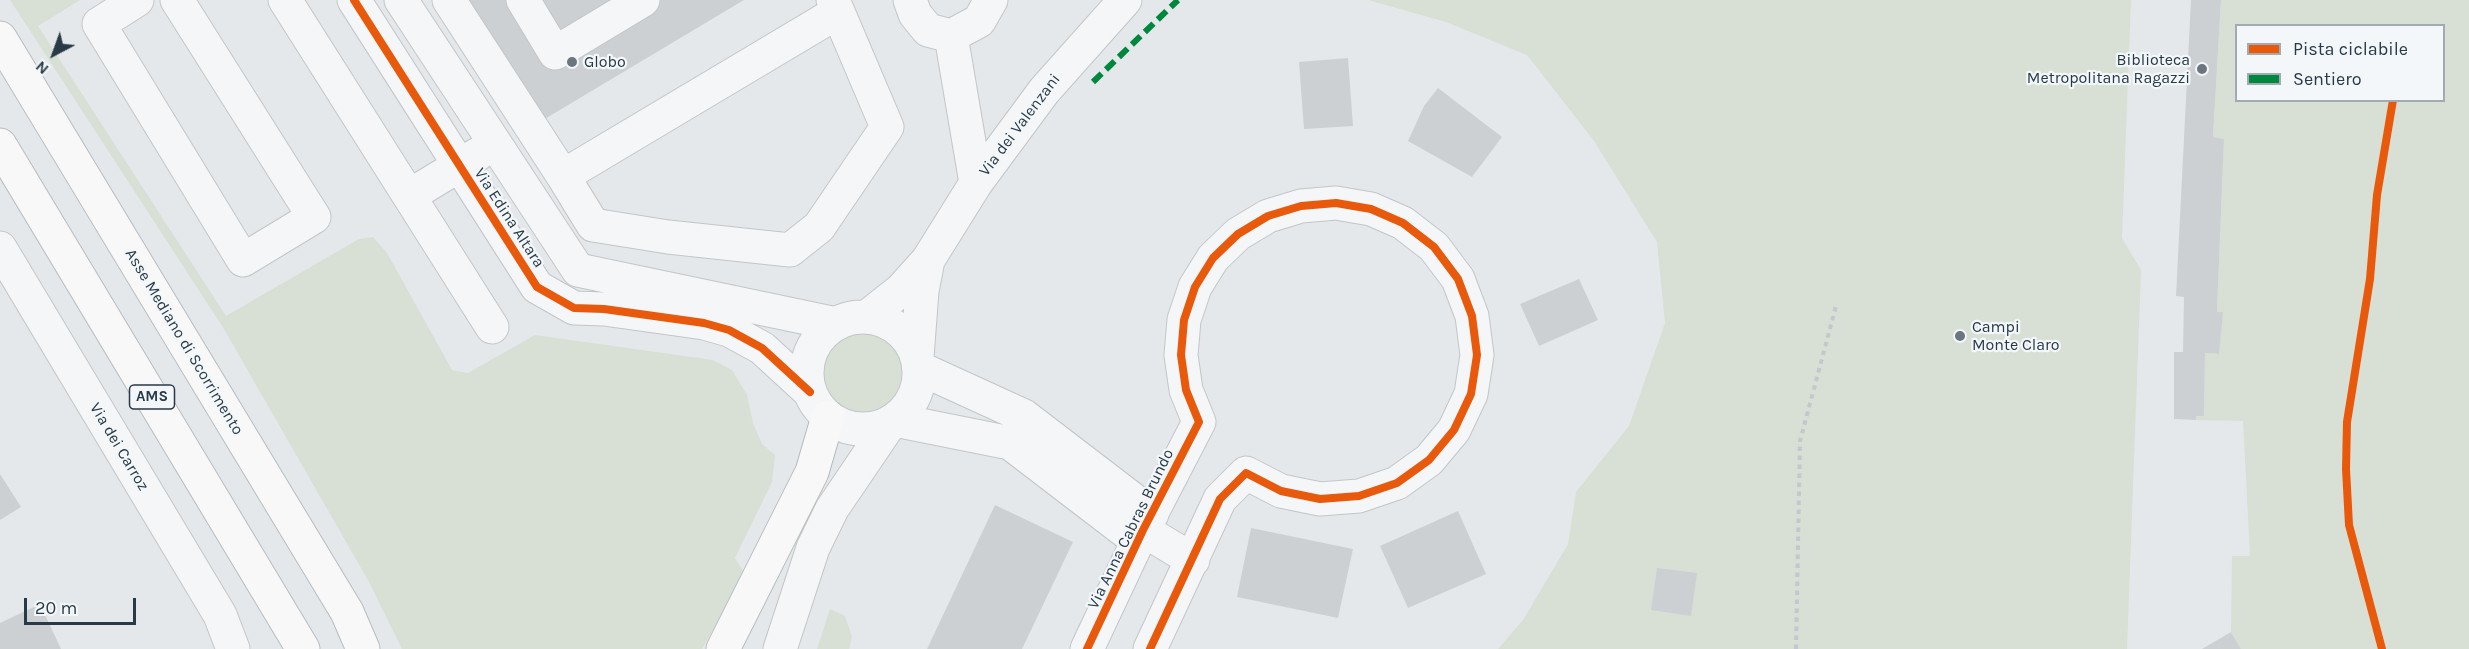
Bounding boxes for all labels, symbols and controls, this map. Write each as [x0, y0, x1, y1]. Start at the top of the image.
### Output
north arrow [24, 24, 84, 84]
legend [2235, 24, 2445, 102]
text: Pista ciclabile [2293, 38, 2408, 60]
place label: Biblioteca Metropolitana Ragazzi [2027, 50, 2190, 88]
place label: Globo [584, 52, 626, 72]
marker: Globo [565, 55, 579, 69]
text: N [31, 57, 52, 79]
marker: Biblioteca Metropolitana Ragazzi [2195, 62, 2209, 76]
text: Sentiero [2293, 68, 2362, 90]
street label: Via dei Valenzani [975, 70, 1065, 180]
street label: Via Edina Altara [470, 165, 548, 271]
street label: Asse Mediano di Scorrimento [121, 245, 247, 439]
place label: Campi Monte Claro [1972, 317, 2060, 355]
marker: Campi Monte Claro [1953, 329, 1967, 343]
road number: AMS [130, 385, 174, 409]
street label: Via dei Carroz [85, 400, 153, 494]
street label: Via Anna Cabras Brundo [1084, 446, 1178, 612]
scale bar [27, 586, 140, 624]
text: 20 m [35, 597, 77, 619]

